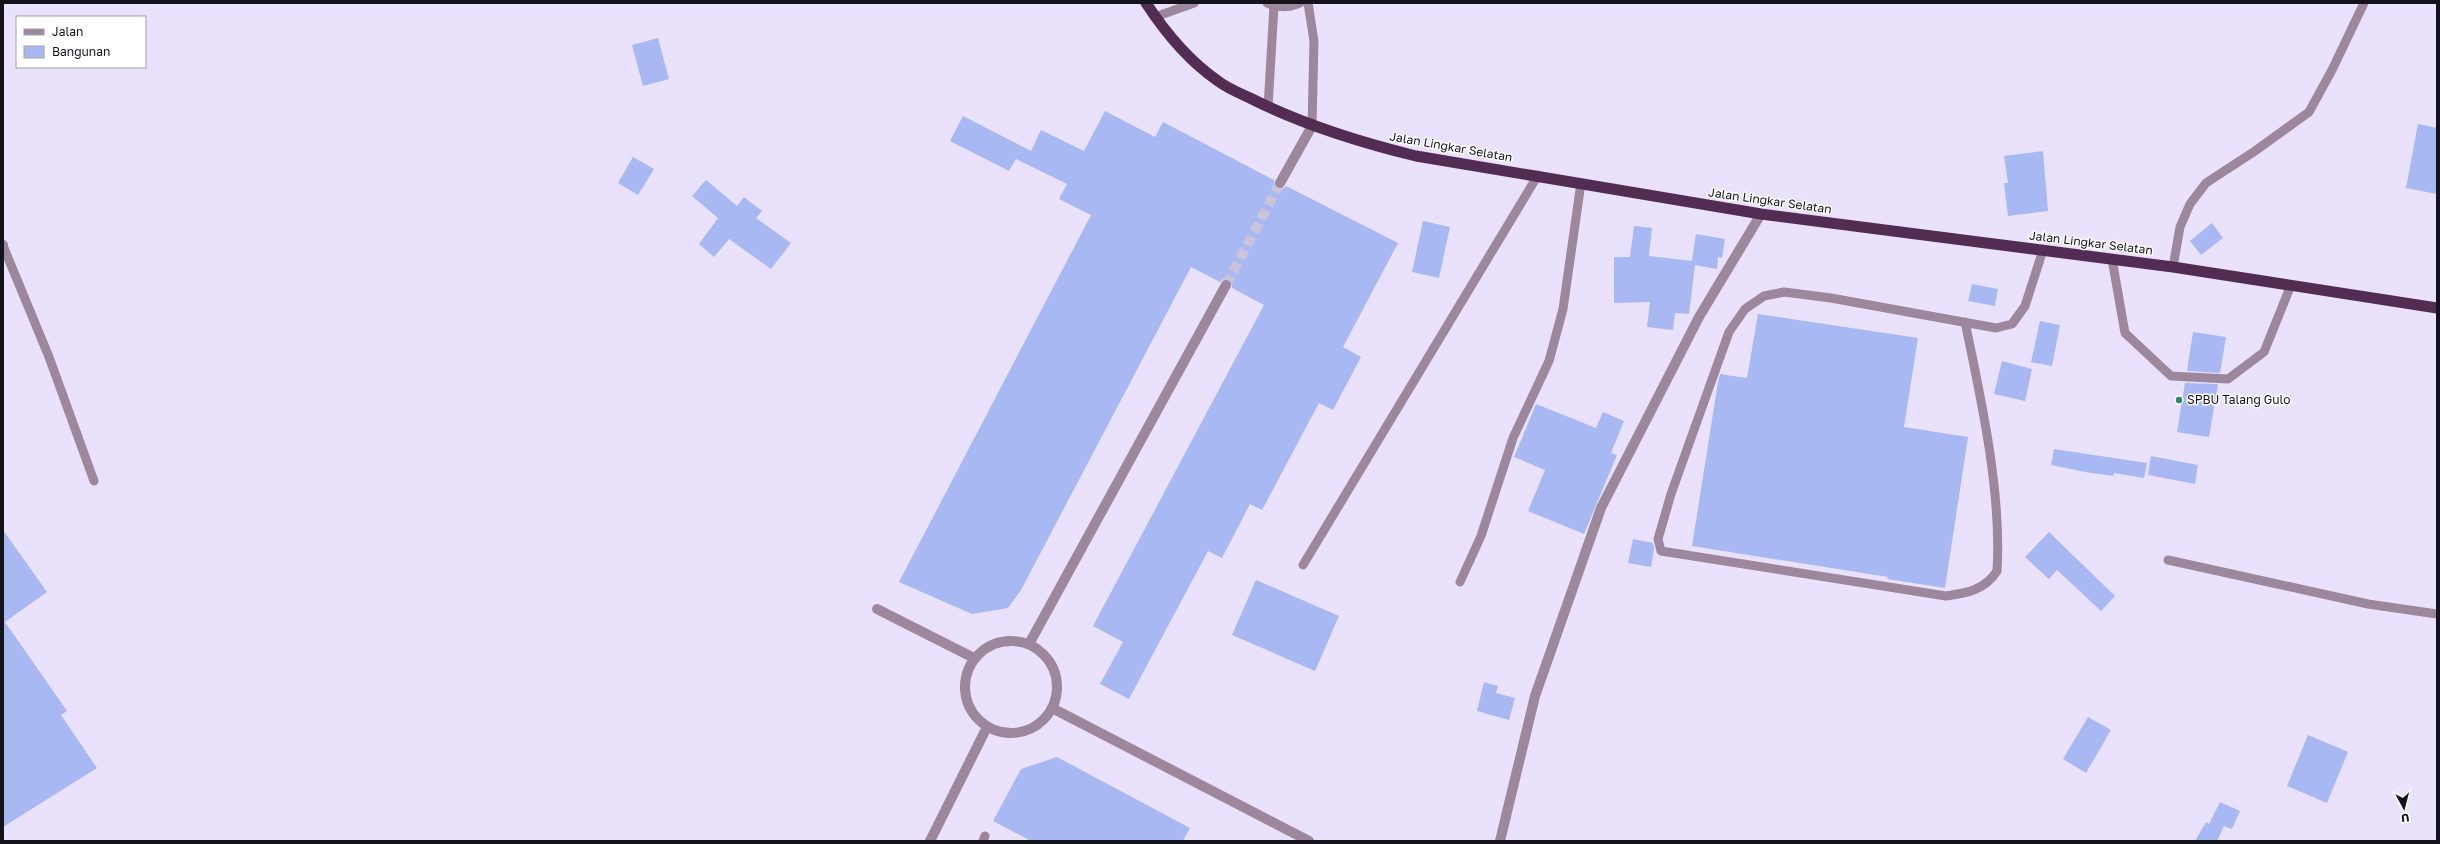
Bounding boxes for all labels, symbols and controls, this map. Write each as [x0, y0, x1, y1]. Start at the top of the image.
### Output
legend [16, 16, 146, 68]
text: Jalan [52, 24, 83, 39]
text: Bangunan [52, 44, 110, 59]
street label: Jalan Lingkar Selatan [1388, 128, 1514, 165]
street label: Jalan Lingkar Selatan [1707, 184, 1833, 217]
street label: Jalan Lingkar Selatan [2028, 227, 2154, 258]
place label: SPBU Talang Gulo [2187, 392, 2291, 407]
marker: SPBU Talang Gulo [2174, 395, 2184, 405]
north arrow [2384, 788, 2424, 828]
text: U [2401, 811, 2410, 825]

